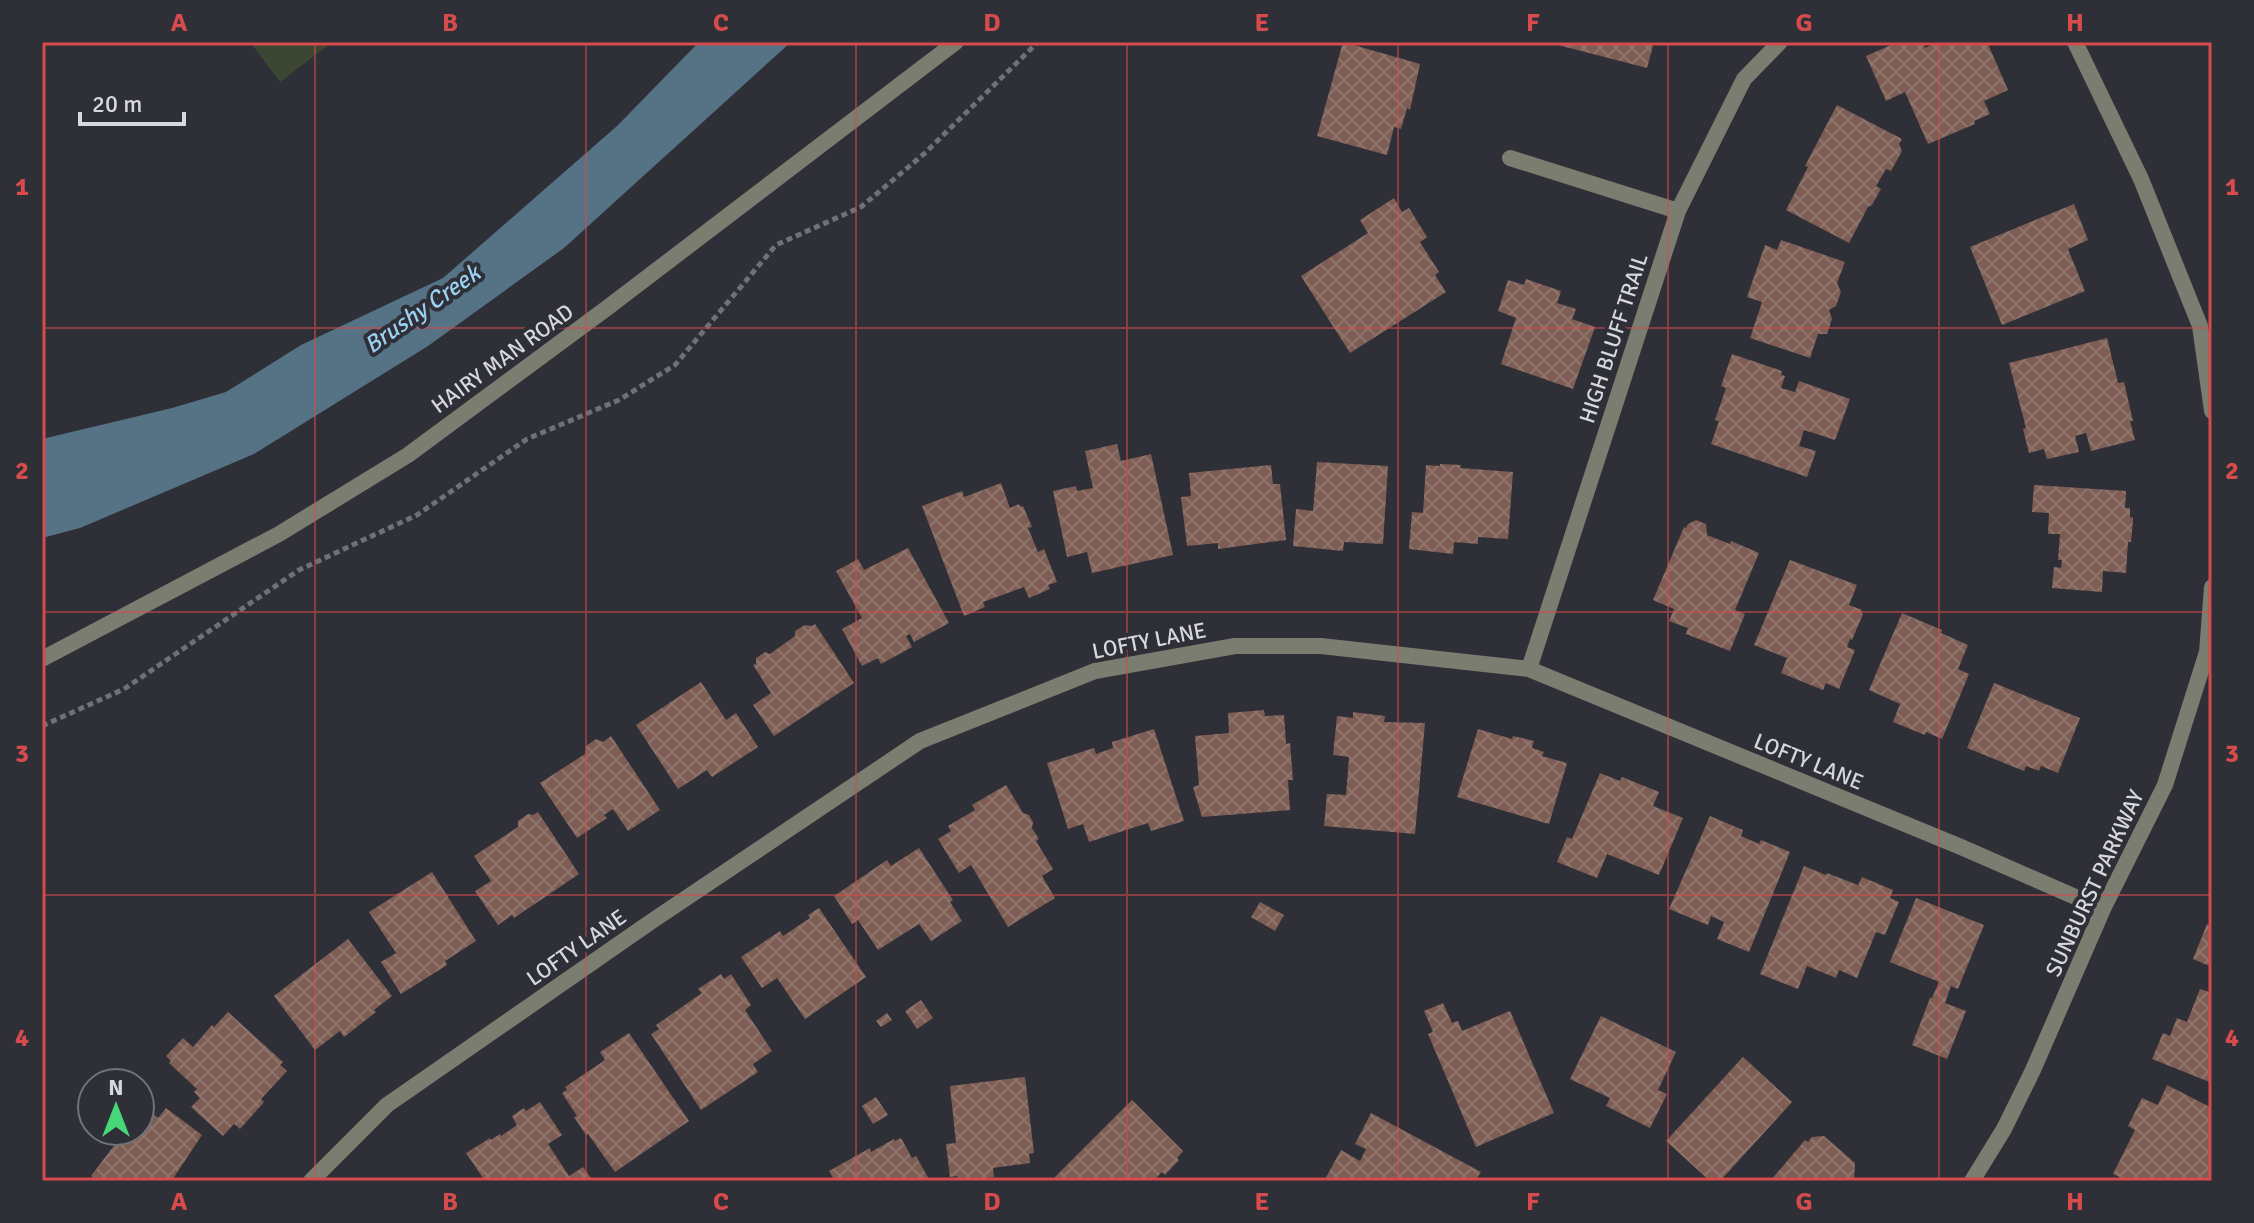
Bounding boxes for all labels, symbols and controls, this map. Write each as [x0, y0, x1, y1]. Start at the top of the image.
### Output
text: A [171, 7, 188, 39]
text: B [442, 7, 458, 39]
text: C [713, 7, 729, 39]
text: D [983, 7, 1001, 39]
text: E [1255, 7, 1269, 39]
text: F [1526, 7, 1540, 39]
text: G [1795, 7, 1813, 39]
text: H [2066, 7, 2084, 39]
scale bar [80, 76, 184, 126]
text: 20 m [92, 89, 142, 119]
text: 1 [15, 171, 29, 203]
text: 1 [2225, 171, 2239, 203]
street label: HIGH BLUFF TRAIL [1573, 250, 1654, 427]
water label: Brushy Creek [358, 257, 487, 360]
street label: HAIRY MAN ROAD [426, 298, 579, 419]
text: 2 [15, 455, 29, 487]
text: 2 [2225, 455, 2239, 487]
street label: LOFTY LANE [1090, 616, 1208, 665]
street label: LOFTY LANE [1750, 727, 1868, 796]
text: 3 [15, 738, 29, 770]
text: 3 [2225, 738, 2239, 770]
street label: SUNBURST PARKWAY [2039, 786, 2150, 981]
street label: LOFTY LANE [521, 903, 631, 992]
text: 4 [15, 1022, 29, 1054]
text: 4 [2225, 1022, 2239, 1054]
north arrow [76, 1067, 156, 1147]
text: N [108, 1074, 124, 1101]
text: A [171, 1186, 188, 1218]
text: B [442, 1186, 458, 1218]
text: C [713, 1186, 729, 1218]
text: D [983, 1186, 1001, 1218]
text: E [1255, 1186, 1269, 1218]
text: F [1526, 1186, 1540, 1218]
text: G [1795, 1186, 1813, 1218]
text: H [2066, 1186, 2084, 1218]

